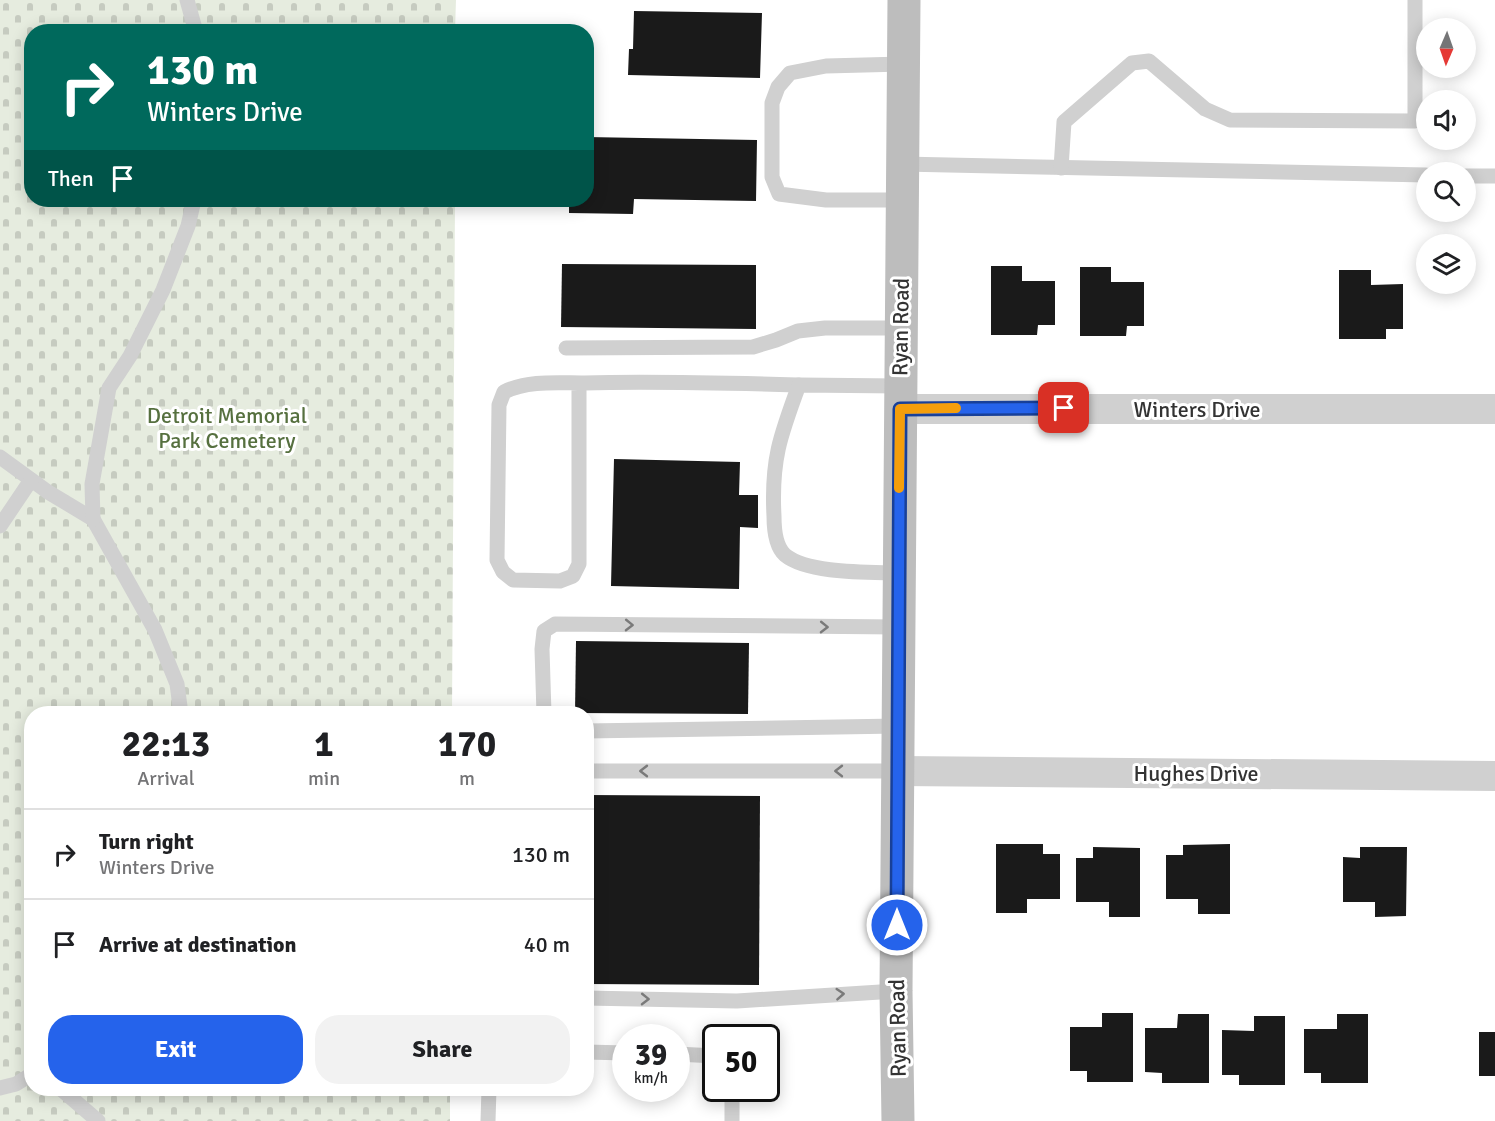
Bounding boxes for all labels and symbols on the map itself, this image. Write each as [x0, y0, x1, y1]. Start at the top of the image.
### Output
north arrow [1416, 18, 1476, 78]
street label: Ryan Road [886, 278, 915, 376]
pin [1038, 382, 1089, 433]
street label: Winters Drive [1134, 396, 1260, 423]
park label: Detroit Memorial Park Cemetery [147, 402, 307, 454]
one-way arrow [624, 619, 633, 631]
one-way arrow [819, 620, 828, 633]
street label: Hughes Drive [1133, 760, 1259, 787]
one-way arrow [640, 765, 649, 777]
one-way arrow [835, 765, 844, 777]
position arrow [865, 893, 929, 957]
street label: Ryan Road [883, 979, 912, 1077]
one-way arrow [835, 988, 844, 1001]
one-way arrow [640, 993, 649, 1005]
speed limit sign: 50 [702, 1024, 780, 1102]

